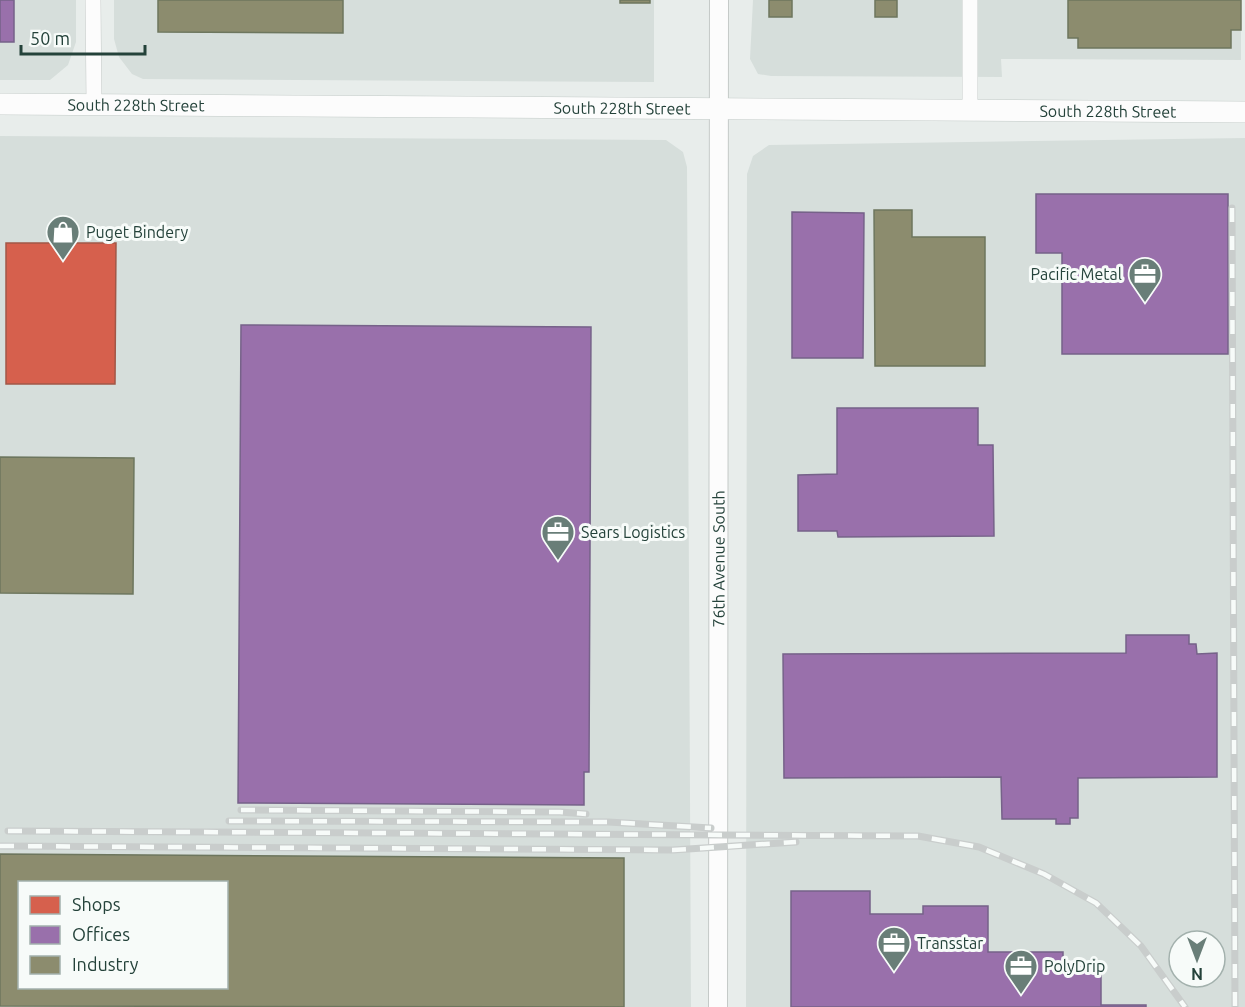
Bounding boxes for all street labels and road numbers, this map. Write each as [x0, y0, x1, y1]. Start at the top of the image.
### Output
street label: South 228th Street [67, 95, 205, 114]
street label: South 228th Street [553, 99, 691, 117]
street label: South 228th Street [1039, 102, 1177, 121]
street label: 76th Avenue South [709, 490, 728, 628]

